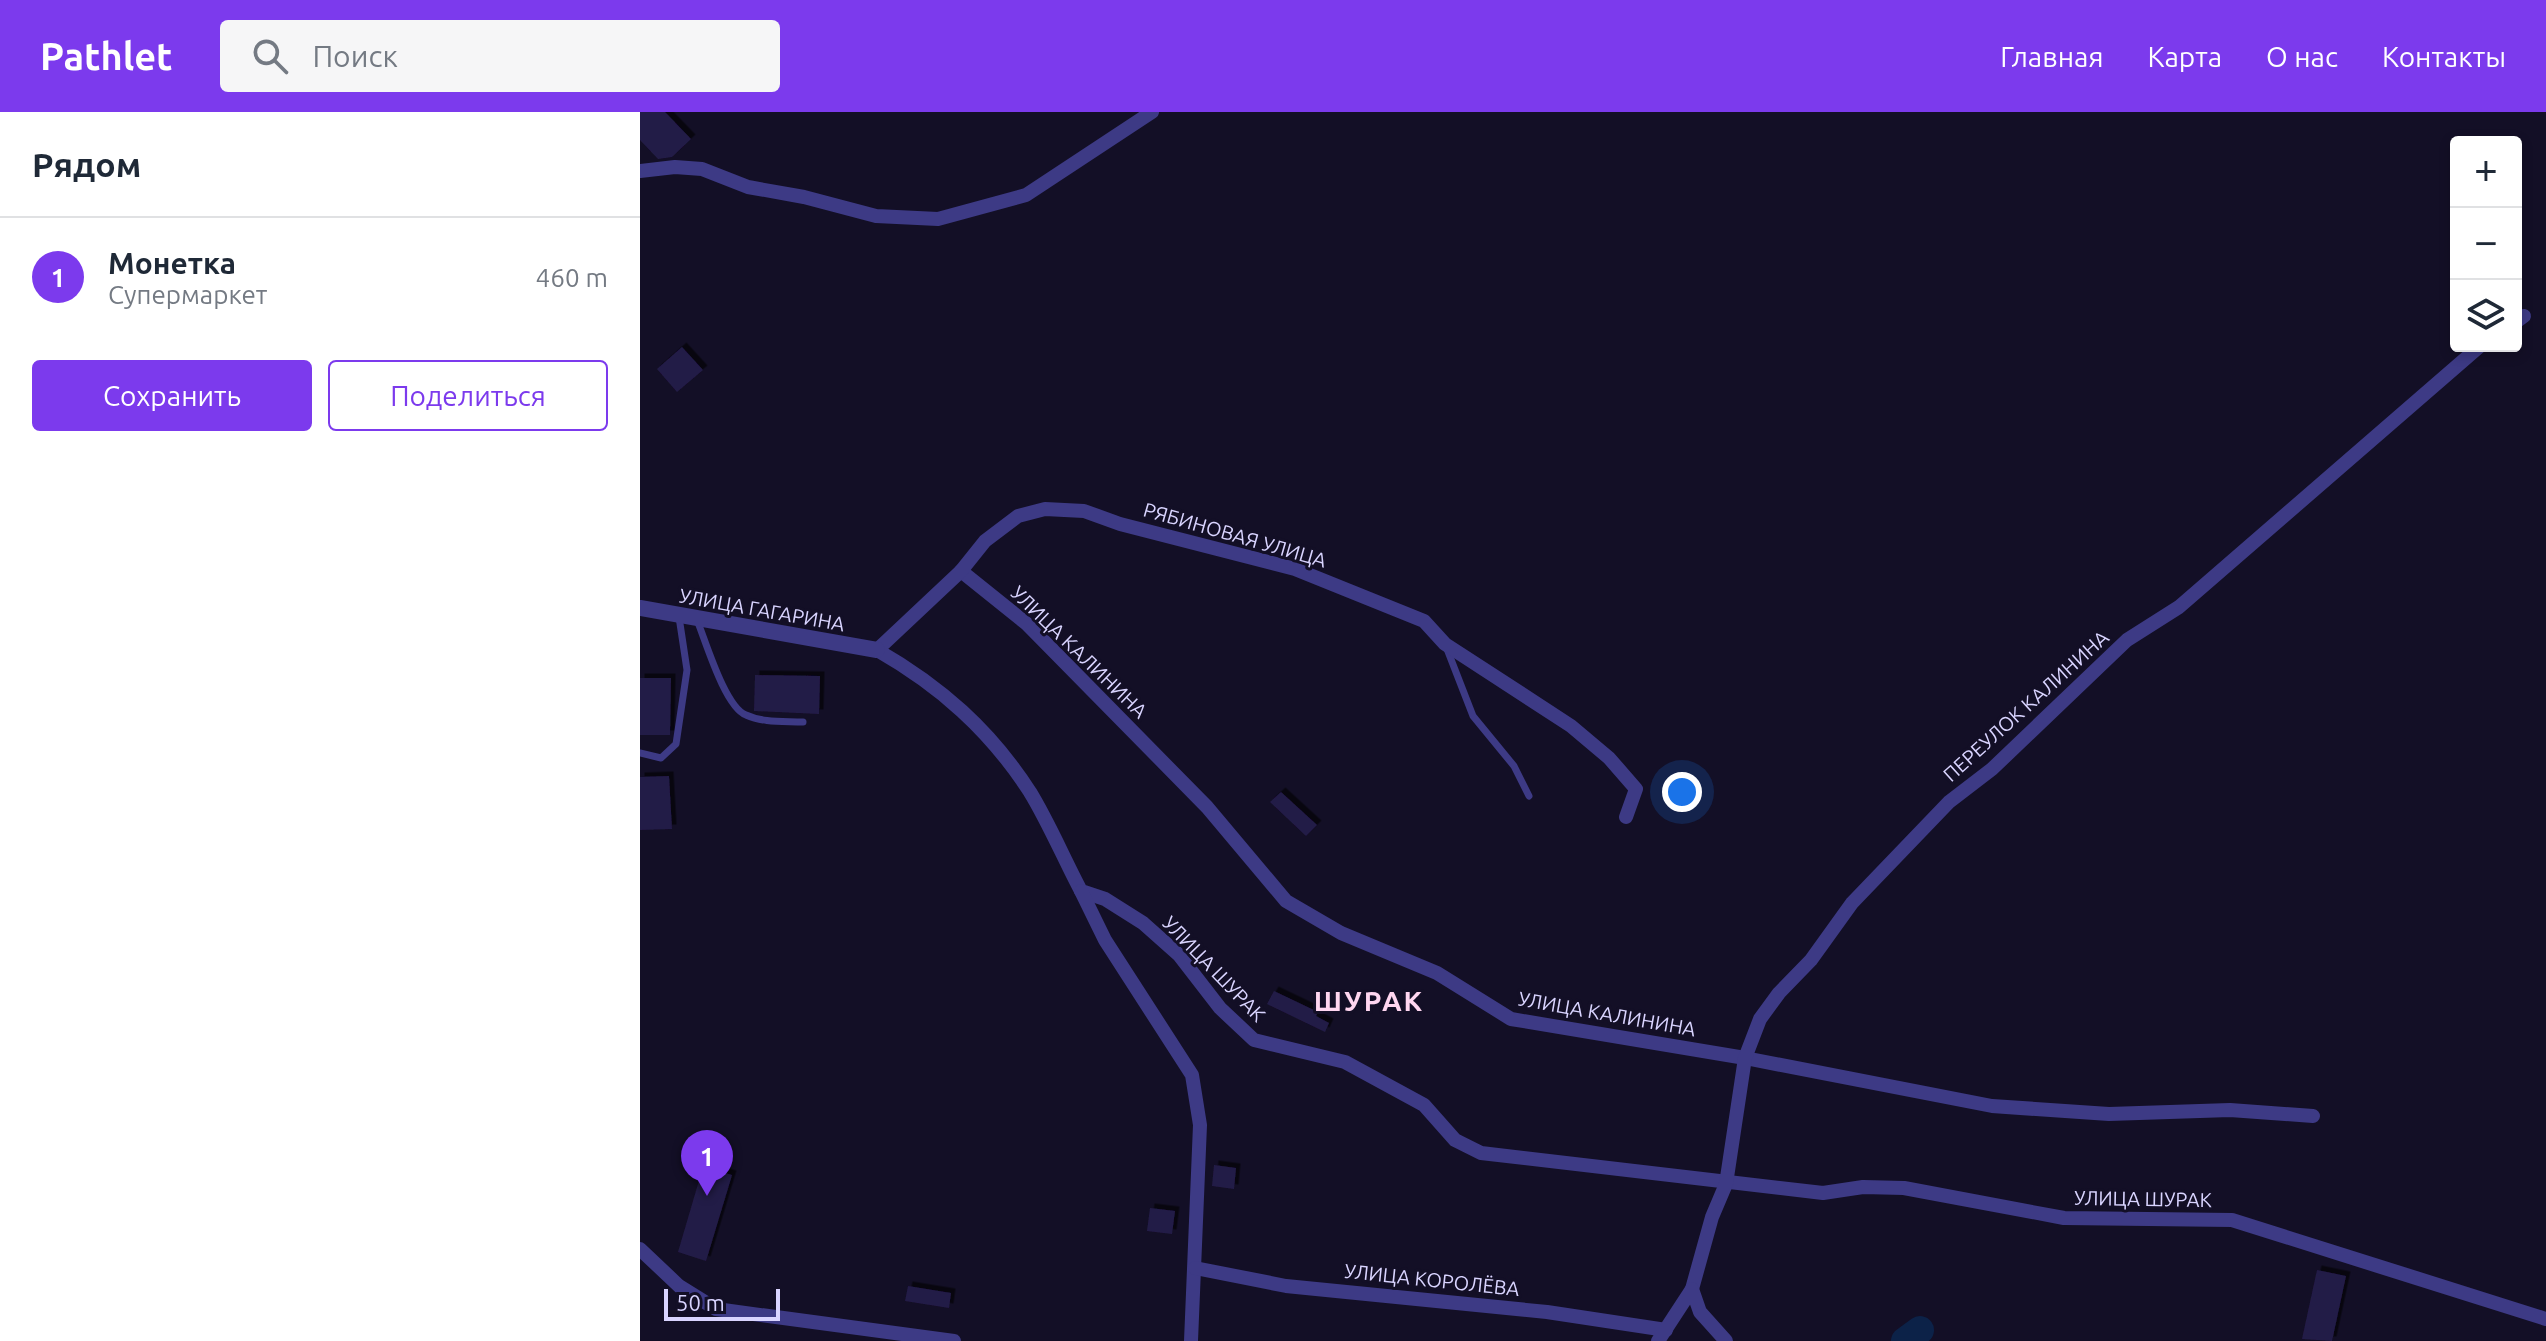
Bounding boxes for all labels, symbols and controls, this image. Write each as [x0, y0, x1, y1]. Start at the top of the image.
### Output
search box [220, 20, 780, 92]
icon: search [248, 34, 292, 78]
text: Pathlet [40, 35, 172, 77]
text: Поиск [312, 39, 398, 73]
text: Главная [2000, 41, 2103, 72]
text: Карта [2147, 41, 2222, 72]
text: О нас [2266, 41, 2338, 72]
text: Контакты [2382, 41, 2506, 72]
map controls [2450, 136, 2522, 352]
button: + [2450, 136, 2522, 208]
text: Рядом [32, 145, 141, 183]
button: − [2450, 208, 2522, 280]
text: Монетка [108, 246, 236, 280]
text: 1 [51, 263, 65, 292]
text: 460 m [536, 263, 608, 292]
text: Супермаркет [108, 280, 267, 309]
button: layers [2450, 280, 2522, 352]
button: Сохранить [32, 360, 312, 431]
button: Поделиться [328, 360, 608, 431]
street label: РЯБИНОВАЯ УЛИЦА [1141, 497, 1329, 572]
street label: УЛИЦА КАЛИНИНА [1007, 581, 1152, 722]
street label: УЛИЦА ГАГАРИНА [678, 584, 847, 635]
street label: ПЕРЕУЛОК КАЛИНИНА [1938, 625, 2113, 786]
your location [1662, 772, 1702, 812]
street label: УЛИЦА ШУРАК [1158, 911, 1270, 1026]
district label: ШУРАК [1314, 985, 1424, 1016]
street label: УЛИЦА КАЛИНИНА [1516, 987, 1698, 1040]
pin: 1 [681, 1130, 733, 1196]
street label: УЛИЦА ШУРАК [2074, 1186, 2212, 1211]
street label: УЛИЦА КОРОЛЁВА [1343, 1259, 1521, 1300]
scale bar [664, 1285, 780, 1321]
text: 50 m [676, 1290, 725, 1315]

